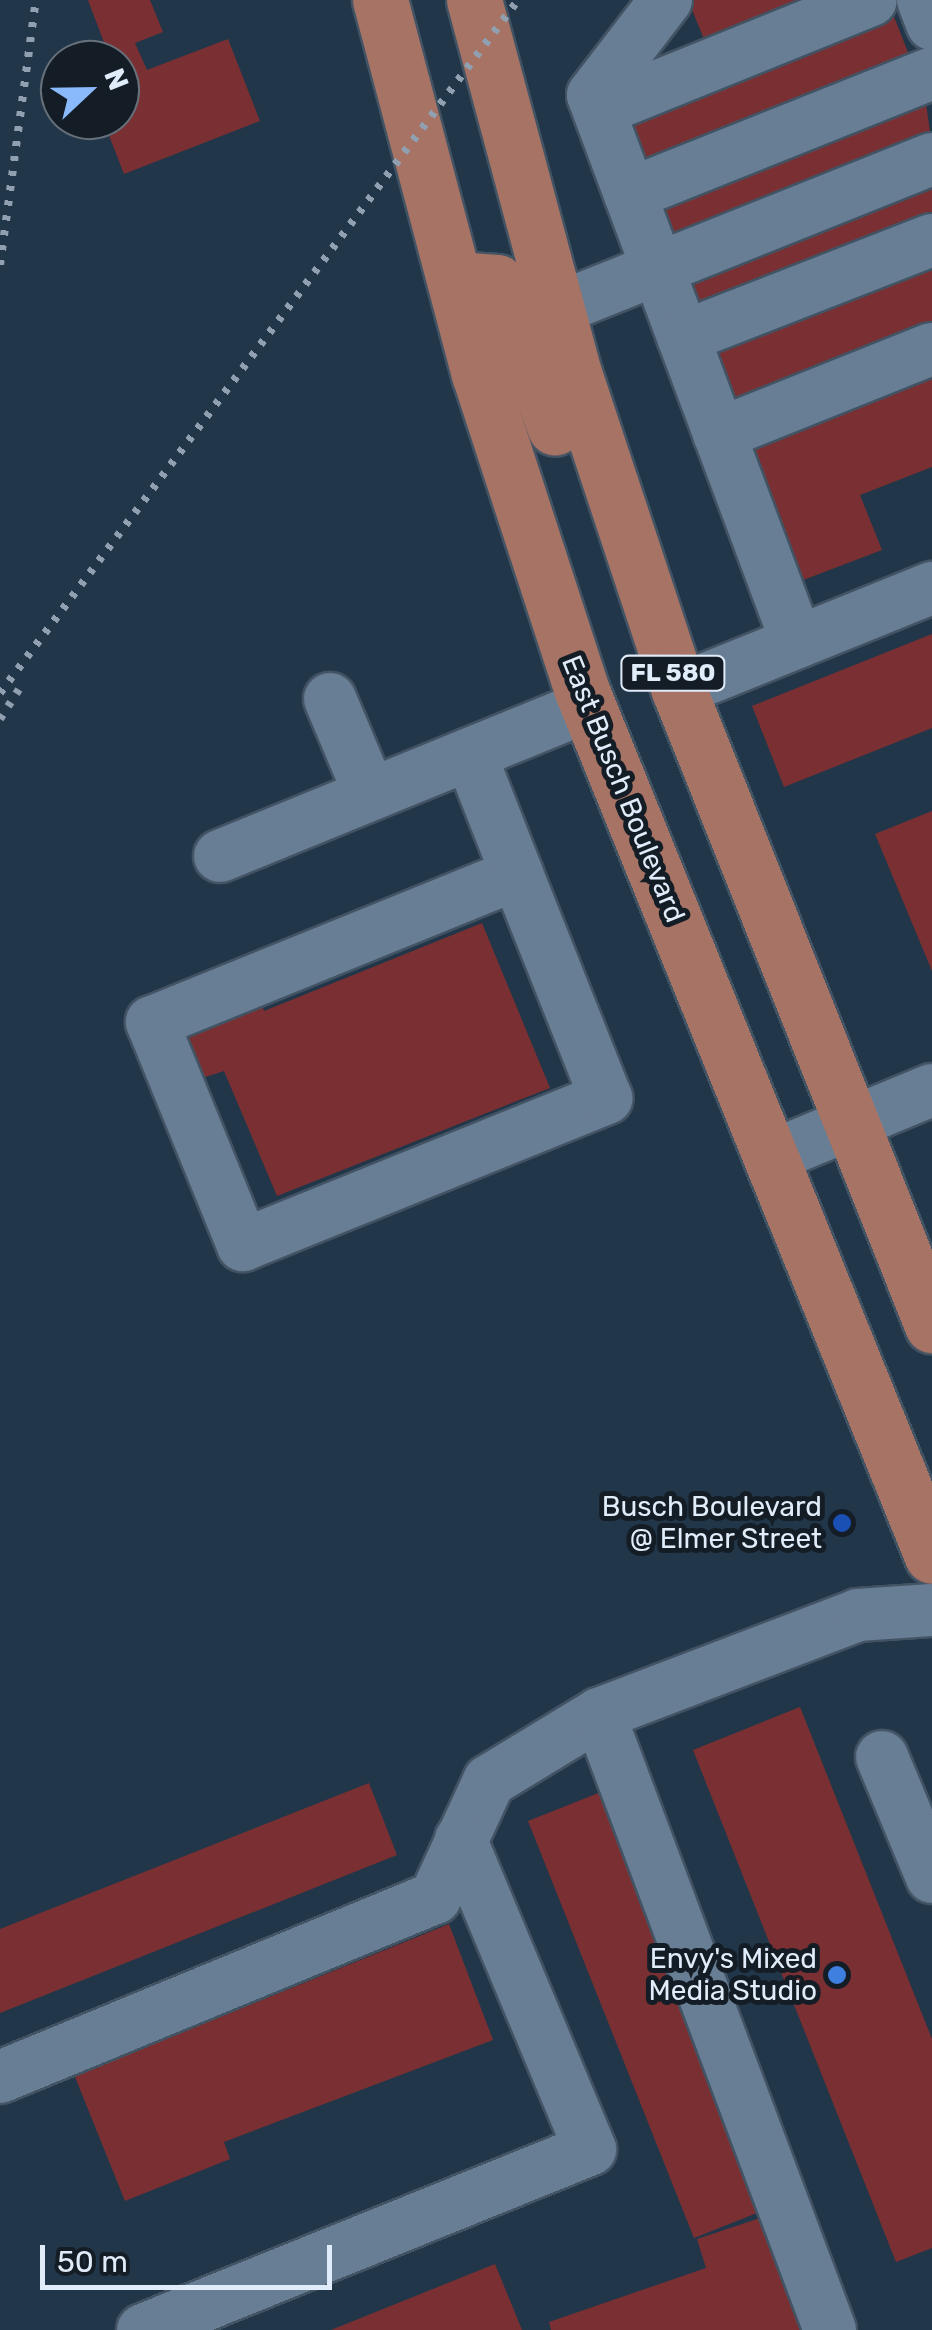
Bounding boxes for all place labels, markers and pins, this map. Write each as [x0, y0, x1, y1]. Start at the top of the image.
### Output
place label: Busch Boulevard @ Elmer Street [602, 1490, 822, 1556]
marker: Busch Boulevard @ Elmer Street [831, 1512, 853, 1534]
place label: Envy's Mixed Media Studio [649, 1942, 817, 2008]
marker: Envy's Mixed Media Studio [826, 1964, 848, 1986]

